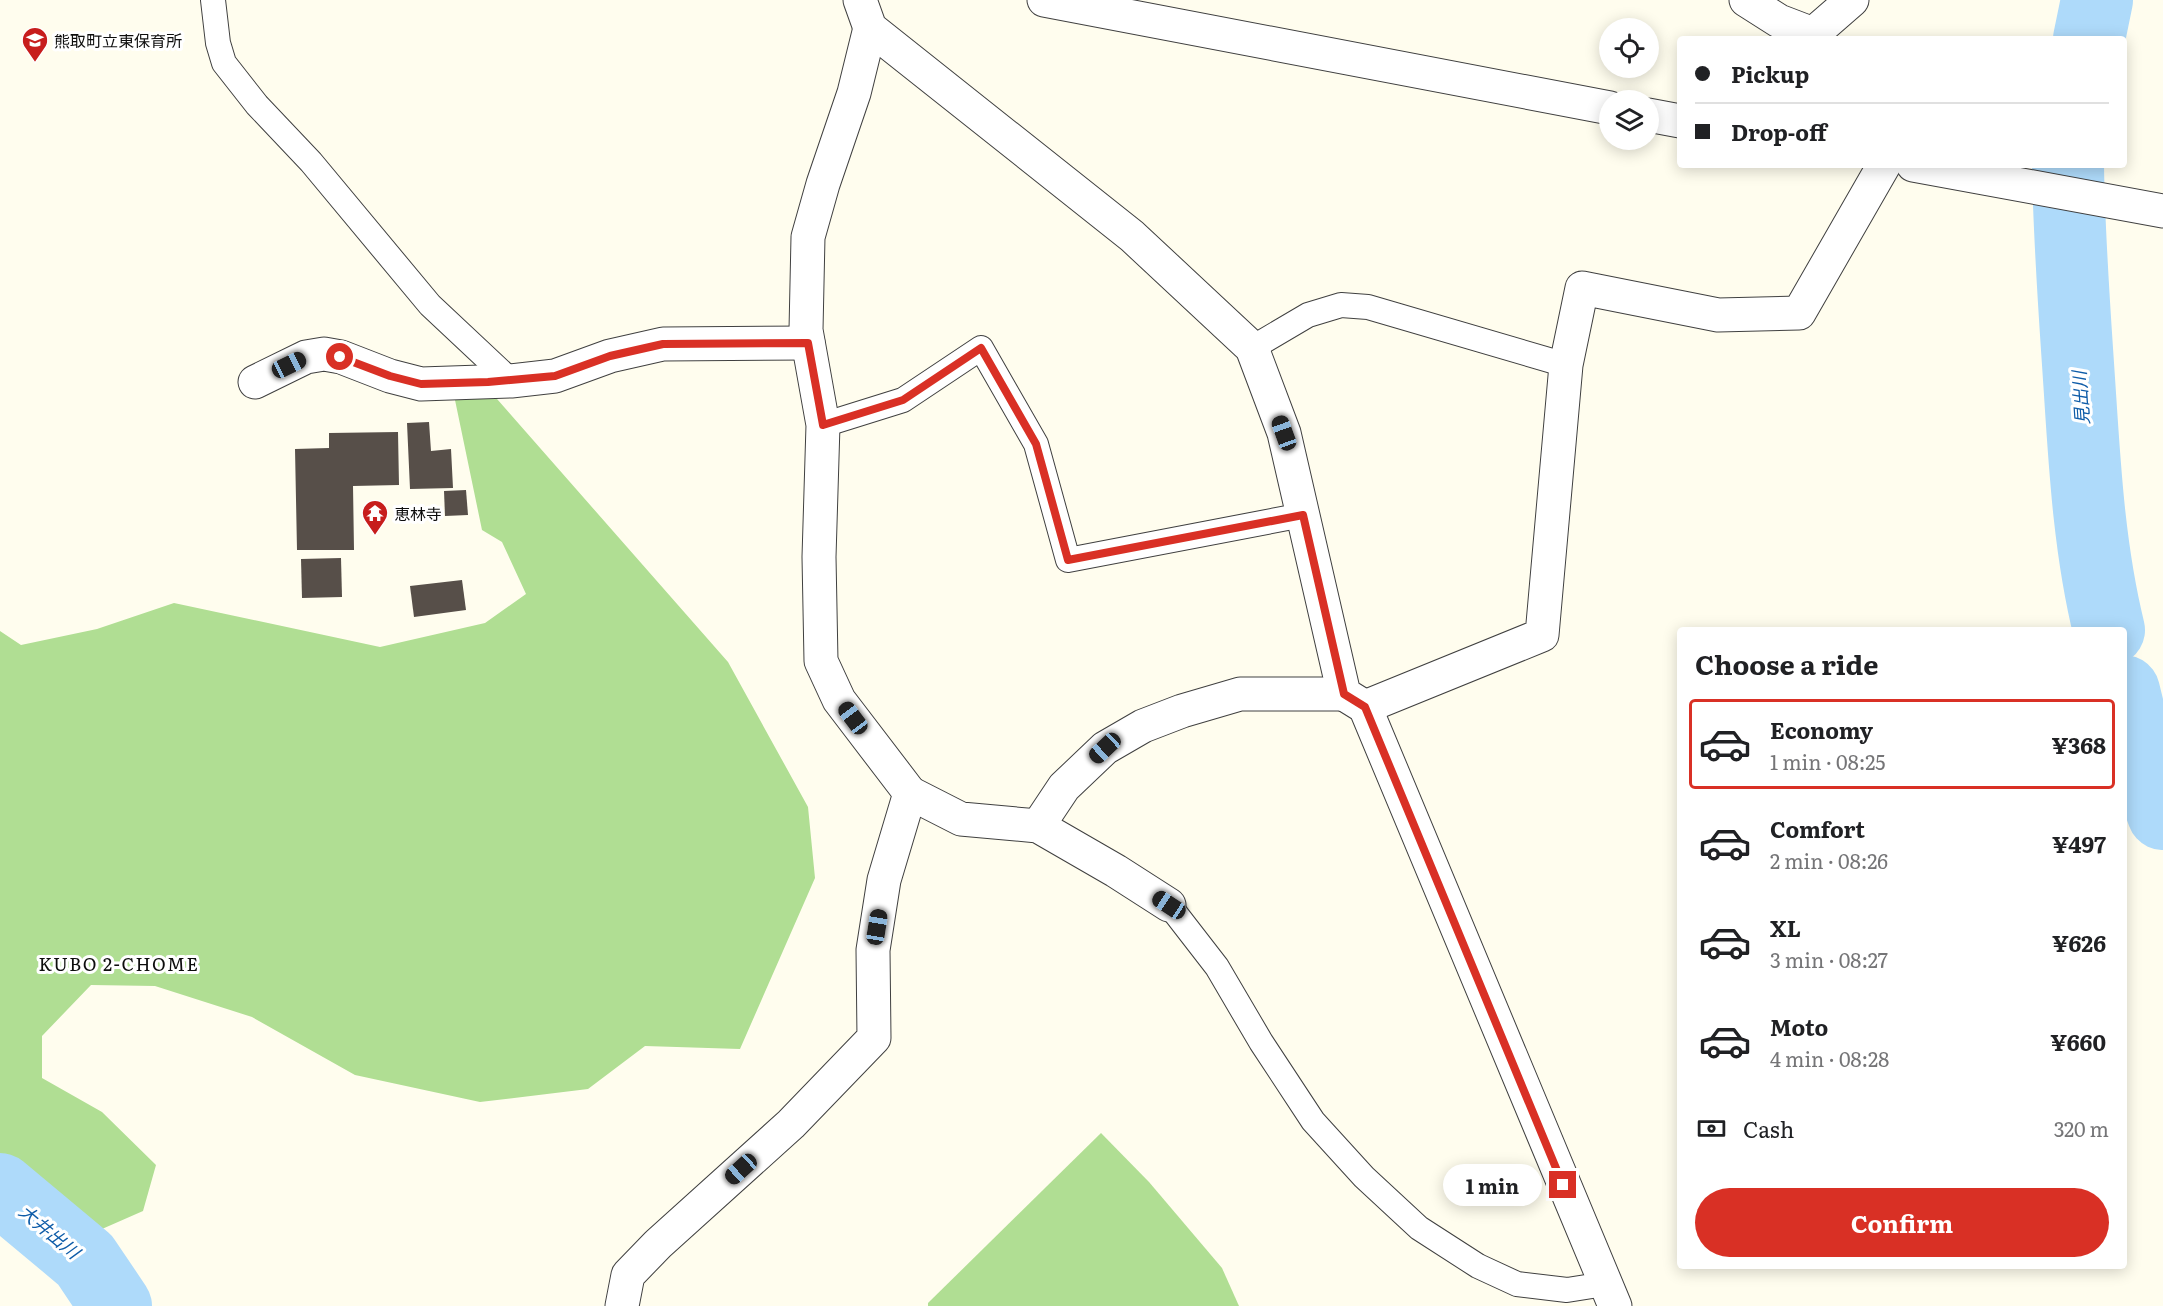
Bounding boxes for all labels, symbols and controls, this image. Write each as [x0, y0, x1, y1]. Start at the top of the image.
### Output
map controls [1599, 18, 1659, 150]
button: locate [1599, 18, 1659, 78]
school or university icon: 熊取町立東保育所 [20, 25, 50, 63]
place label: 熊取町立東保育所 [54, 28, 182, 52]
text: Pickup [1731, 57, 1809, 90]
button: layers [1599, 90, 1659, 150]
text: Drop-off [1731, 115, 1827, 148]
route start [326, 343, 353, 370]
car [269, 349, 309, 381]
water label: 見出川 [2065, 368, 2095, 426]
car [1269, 413, 1299, 453]
temple icon: 恵林寺 [360, 498, 390, 536]
place label: 恵林寺 [394, 501, 442, 525]
text: Choose a ride [1695, 643, 1878, 683]
car [835, 698, 871, 738]
text: Economy [1770, 713, 1873, 746]
icon: car [1698, 717, 1752, 771]
text: ¥368 [2052, 728, 2106, 761]
car [1086, 729, 1124, 767]
text: 1 min · 08:25 [1770, 746, 1885, 776]
text: Comfort [1770, 812, 1865, 845]
icon: car [1698, 816, 1752, 870]
text: ¥497 [2052, 827, 2106, 860]
text: 2 min · 08:26 [1770, 845, 1888, 875]
car [1149, 888, 1189, 922]
car [865, 908, 889, 946]
text: XL [1770, 911, 1801, 944]
icon: car [1698, 915, 1752, 969]
text: ¥626 [2052, 926, 2106, 959]
text: 3 min · 08:27 [1770, 944, 1888, 974]
district label: KUBO 2-CHOME [39, 950, 199, 977]
text: Moto [1770, 1010, 1828, 1043]
icon: car [1698, 1014, 1752, 1068]
text: ¥660 [2050, 1025, 2106, 1058]
text: 4 min · 08:28 [1770, 1043, 1889, 1073]
icon: cash [1695, 1112, 1728, 1145]
text: Cash [1743, 1112, 1794, 1145]
text: 320 m [2054, 1113, 2109, 1143]
car [722, 1150, 760, 1188]
callout: 1 min [1443, 1164, 1542, 1206]
text: 1 min [1466, 1170, 1519, 1200]
route end [1549, 1171, 1576, 1198]
button: Confirm [1695, 1188, 2109, 1257]
water label: 大井出川 [14, 1198, 88, 1266]

